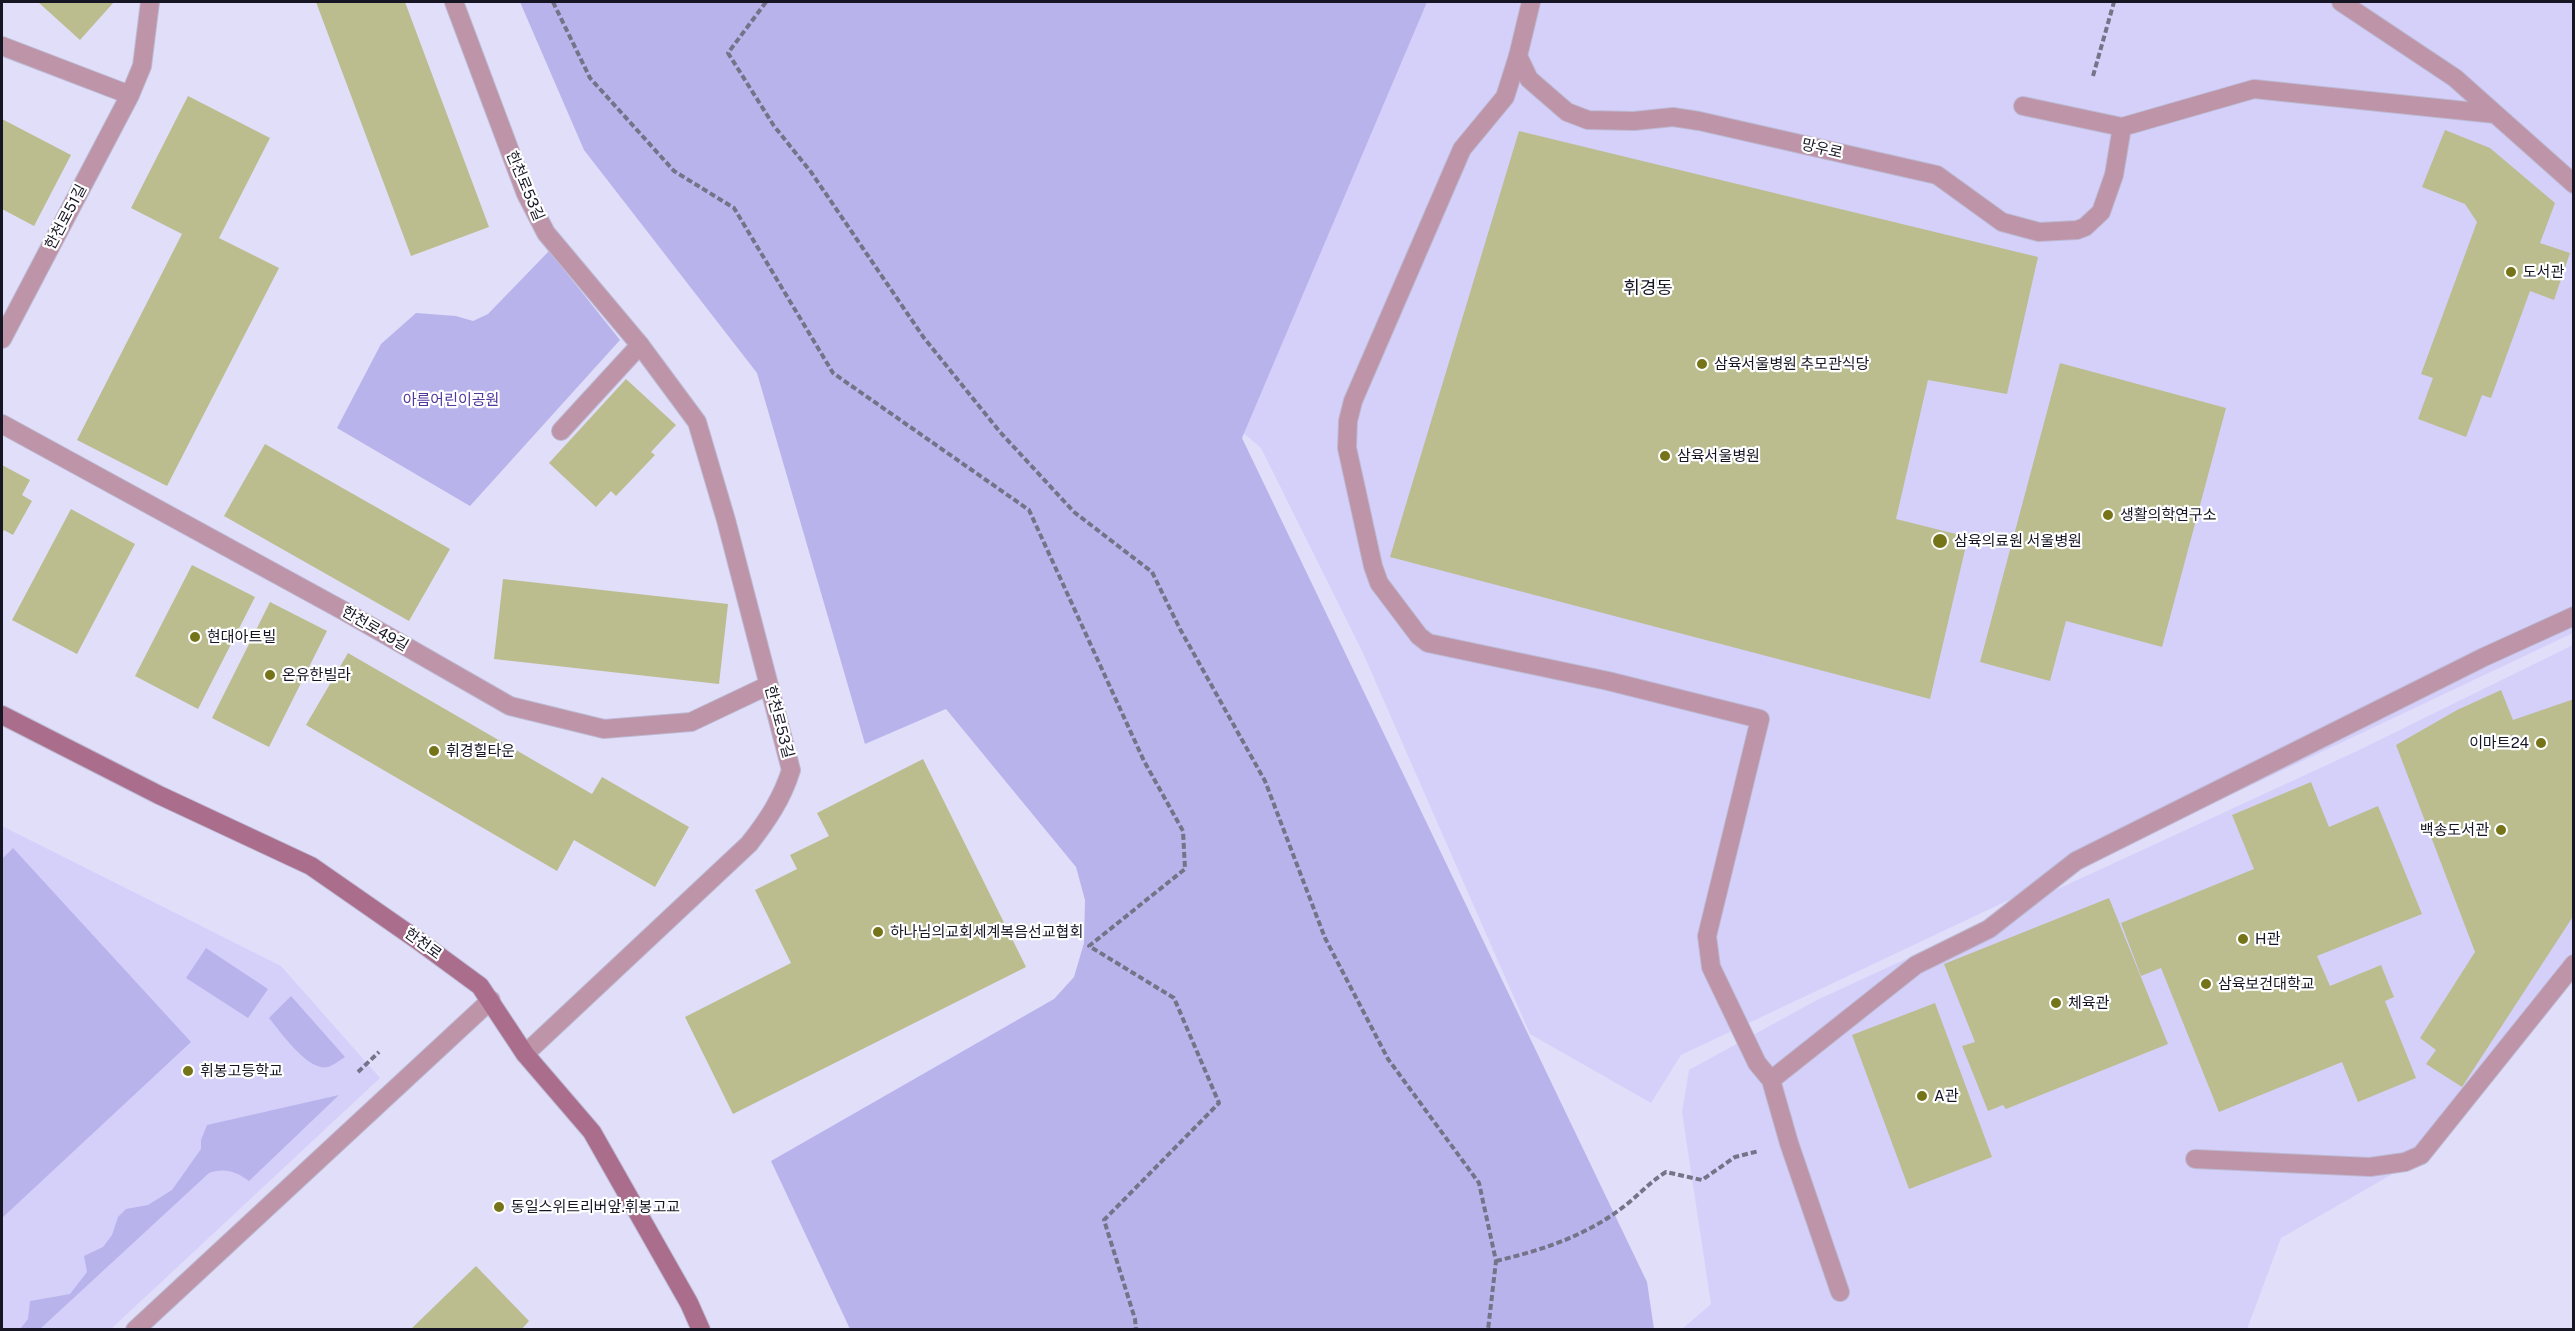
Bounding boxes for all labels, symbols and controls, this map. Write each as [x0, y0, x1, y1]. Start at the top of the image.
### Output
street label: 망우로 [1800, 136, 1844, 162]
street label: 한천로53길 [502, 148, 548, 224]
street label: 한천로51길 [41, 181, 91, 253]
place label: 도서관 [2523, 263, 2564, 281]
marker: 도서관 [2504, 265, 2518, 279]
district label: 휘경동 [1623, 277, 1673, 299]
place label: 삼육서울병원 추모관식당 [1714, 355, 1869, 373]
marker: 삼육서울병원 추모관식당 [1695, 357, 1709, 371]
park label: 아름어린이공원 [403, 391, 499, 409]
place label: 삼육서울병원 [1677, 447, 1760, 465]
marker: 삼육서울병원 [1658, 449, 1672, 463]
place label: 생활의학연구소 [2120, 506, 2217, 524]
marker: 생활의학연구소 [2101, 508, 2115, 522]
marker: 삼육의료원 서울병원 [1931, 532, 1949, 550]
place label: 삼육의료원 서울병원 [1954, 532, 2082, 550]
street label: 한천로49길 [338, 603, 412, 655]
place label: 현대아트빌 [207, 628, 276, 646]
marker: 현대아트빌 [188, 630, 202, 644]
place label: 온유한빌라 [282, 666, 351, 684]
marker: 온유한빌라 [263, 668, 277, 682]
street label: 한천로53길 [761, 684, 797, 760]
place label: 이마트24 [2469, 734, 2529, 752]
marker: 이마트24 [2534, 736, 2548, 750]
place label: 휘경힐타운 [446, 742, 515, 760]
marker: 휘경힐타운 [427, 744, 441, 758]
place label: 백송도서관 [2420, 821, 2489, 839]
marker: 백송도서관 [2494, 823, 2508, 837]
place label: 하나님의교회세계복음선교협회 [890, 923, 1083, 941]
street label: 한천로 [401, 925, 445, 963]
marker: 하나님의교회세계복음선교협회 [871, 925, 885, 939]
place label: H관 [2255, 930, 2280, 948]
marker: H관 [2236, 932, 2250, 946]
place label: 삼육보건대학교 [2218, 975, 2315, 993]
marker: 삼육보건대학교 [2199, 977, 2213, 991]
place label: 체육관 [2068, 994, 2109, 1012]
marker: 체육관 [2049, 996, 2063, 1010]
place label: 휘봉고등학교 [200, 1062, 283, 1080]
marker: 휘봉고등학교 [181, 1064, 195, 1078]
place label: A관 [1934, 1087, 1958, 1105]
marker: A관 [1915, 1089, 1929, 1103]
place label: 동일스위트리버앞.휘봉고교 [511, 1198, 680, 1216]
marker: 동일스위트리버앞.휘봉고교 [492, 1200, 506, 1214]

